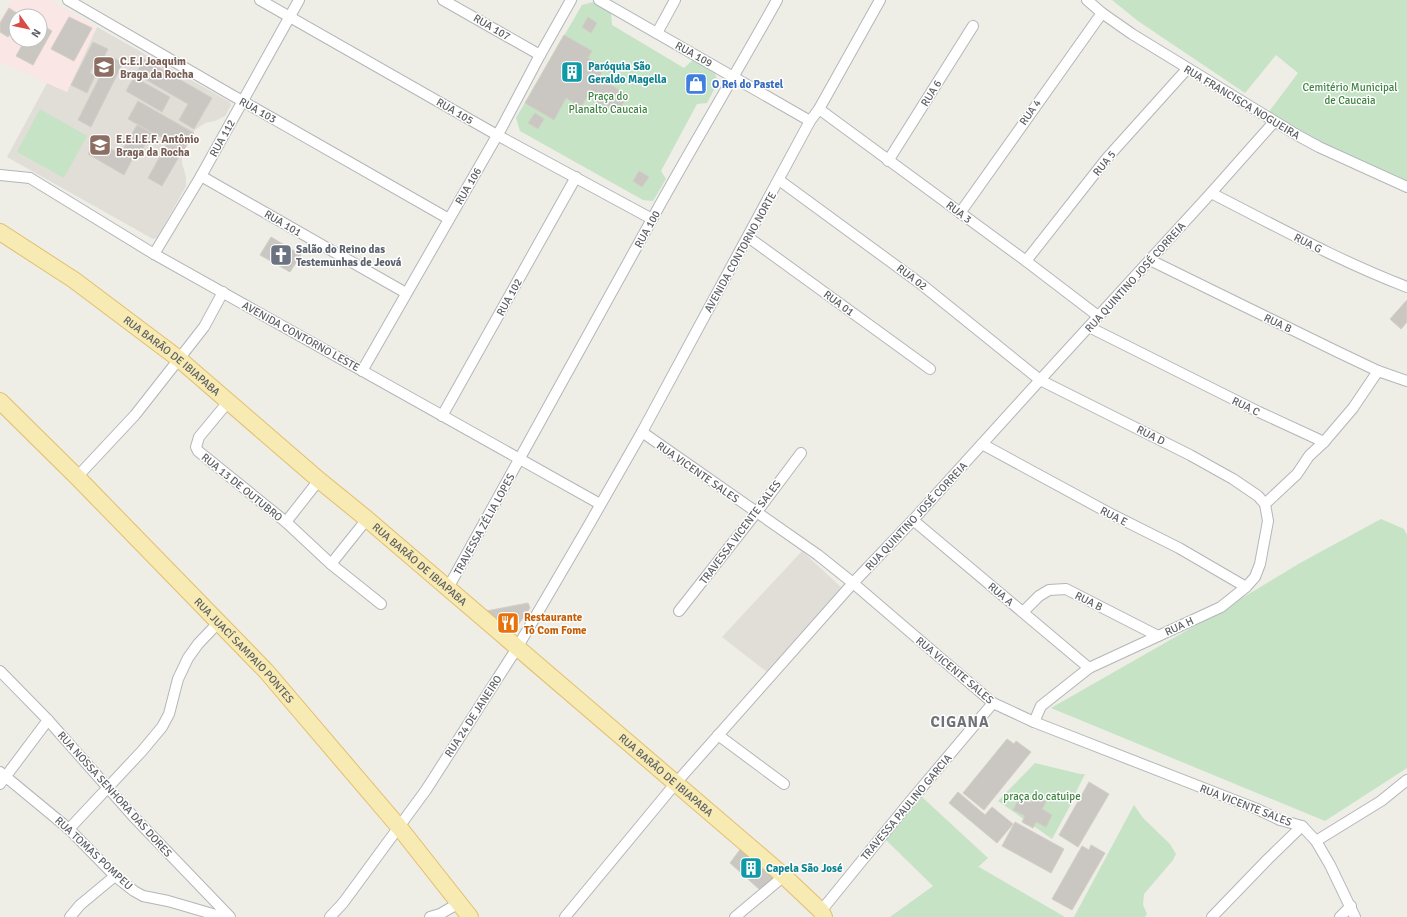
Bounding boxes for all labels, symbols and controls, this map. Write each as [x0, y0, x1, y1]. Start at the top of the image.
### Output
north arrow [8, 8, 48, 48]
street label: RUA 107 [471, 12, 513, 43]
text: N [28, 26, 44, 40]
street label: RUA 109 [673, 39, 715, 70]
school or university icon: C.E.I Joaquim Braga da Rocha [91, 54, 117, 80]
place label: C.E.I Joaquim Braga da Rocha [120, 55, 194, 81]
building icon: Paróquia São Geraldo Magella [559, 59, 585, 85]
place label: Paróquia São Geraldo Magella [588, 60, 667, 86]
street label: RUA FRANCISCA NOGUEIRA [1181, 63, 1302, 142]
shop icon: O Rei do Pastel [683, 71, 709, 97]
place label: O Rei do Pastel [712, 78, 784, 91]
street label: RUA 6 [918, 78, 945, 109]
park label: Cemitério Municipal de Caucaia [1302, 81, 1398, 107]
park label: Praça do Planalto Caucaia [568, 90, 648, 116]
street label: RUA 103 [237, 95, 279, 126]
street label: RUA 105 [434, 96, 476, 127]
street label: RUA 4 [1017, 97, 1044, 128]
street label: RUA 112 [207, 117, 238, 159]
school or university icon: E.E.I.E.F. Antônio Braga da Rocha [87, 132, 113, 158]
place label: E.E.I.E.F. Antônio Braga da Rocha [116, 133, 200, 159]
street label: RUA 5 [1090, 148, 1119, 179]
street label: RUA 106 [453, 165, 484, 207]
street label: AVENIDA CONTORNO NORTE [702, 190, 779, 315]
street label: RUA 3 [943, 199, 974, 226]
street label: RUA 101 [262, 208, 304, 239]
street label: RUA 100 [632, 208, 663, 250]
street label: RUA QUINTINO JOSÉ CORREIA [1082, 219, 1188, 335]
street label: RUA G [1292, 231, 1324, 256]
church icon: Salão do Reino das Testemunhas de Jeová [268, 242, 294, 268]
place label: Salão do Reino das Testemunhas de Jeová [296, 243, 402, 269]
street label: RUA 02 [894, 262, 929, 293]
street label: RUA 102 [494, 276, 525, 318]
street label: RUA 01 [821, 288, 857, 319]
street label: AVENIDA CONTORNO LESTE [240, 299, 362, 374]
street label: RUA B [1262, 311, 1294, 336]
street label: RUA BARÃO DE IBIAPABA [121, 313, 223, 399]
street label: RUA C [1230, 394, 1262, 419]
street label: RUA D [1135, 423, 1167, 448]
street label: RUA VICENTE SALES [654, 439, 741, 506]
street label: RUA 13 DE OUTUBRO [199, 451, 285, 524]
street label: RUA QUINTINO JOSÉ CORREIA [862, 458, 970, 573]
street label: TRAVESSA ZÉLIA LOPES [450, 471, 518, 577]
street label: TRAVESSA VICENTE SALES [697, 478, 784, 587]
street label: RUA E [1098, 504, 1130, 529]
street label: RUA BARÃO DE IBIAPABA [370, 520, 470, 609]
street label: RUA A [985, 580, 1016, 609]
street label: RUA B [1073, 589, 1105, 614]
street label: RUA JUACÍ SAMPAIO PONTES [191, 595, 296, 706]
restaurant icon: Restaurante Tô Com Fome [495, 610, 521, 636]
place label: Restaurante Tô Com Fome [524, 611, 587, 637]
street label: RUA H [1163, 614, 1196, 639]
street label: RUA VICENTE SALES [913, 634, 996, 707]
street label: RUA 24 DE JANEIRO [442, 673, 505, 760]
district label: CIGANA [930, 713, 990, 731]
street label: RUA NOSSA SENHORA DAS DORES [55, 729, 175, 860]
street label: RUA BARÃO DE IBIAPABA [616, 731, 716, 820]
street label: TRAVESSA PAULINO GARCIA [858, 751, 955, 863]
street label: RUA VICENTE SALES [1198, 782, 1294, 829]
park label: praça do catuipe [1003, 790, 1081, 803]
street label: RUA TOMAS POMPEU [52, 814, 135, 893]
building icon: Capela São José [738, 855, 764, 881]
place label: Capela São José [766, 862, 843, 875]

